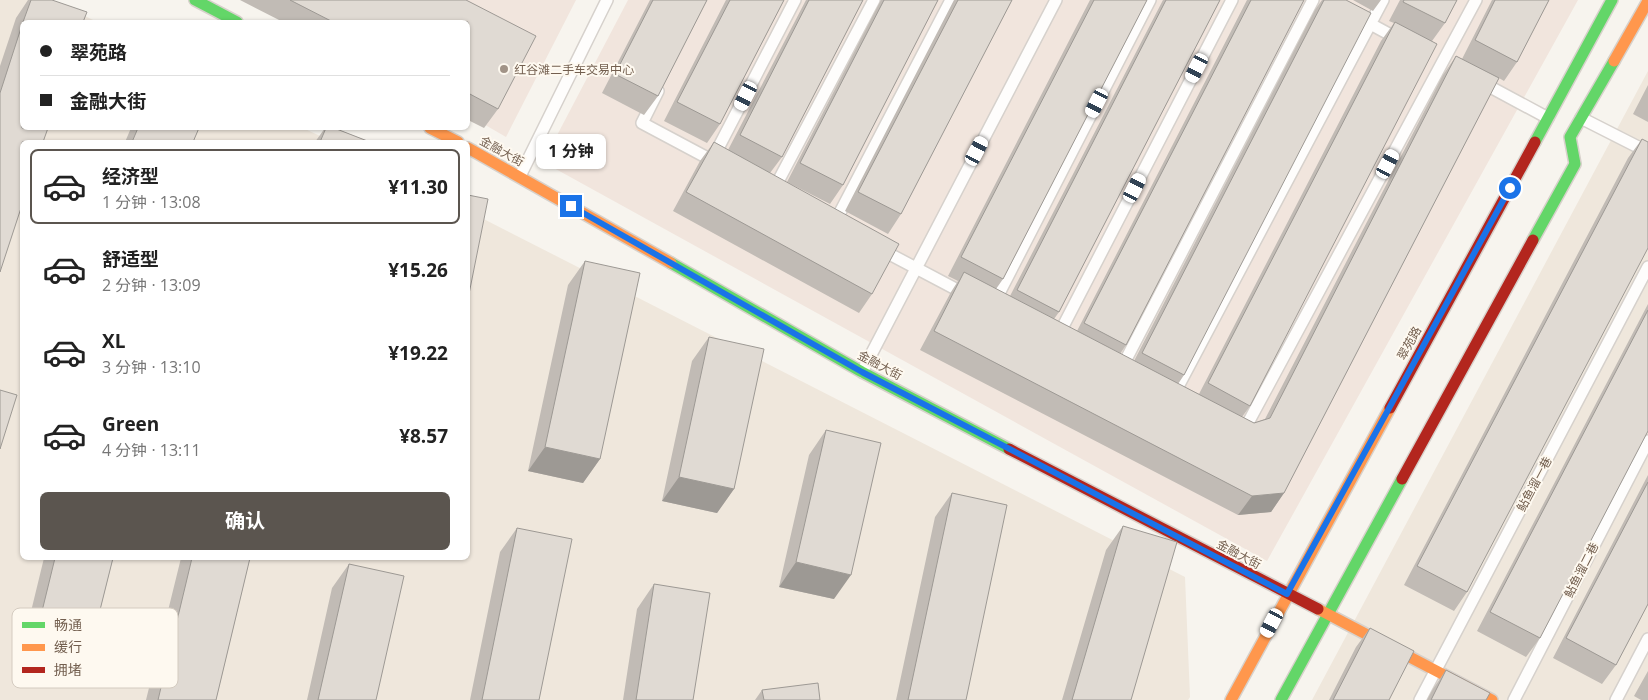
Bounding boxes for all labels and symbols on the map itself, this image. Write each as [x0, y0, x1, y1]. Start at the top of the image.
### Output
car [1183, 51, 1210, 85]
place label: 红谷滩二手车交易中心 [514, 61, 634, 78]
marker: 红谷滩二手车交易中心 [498, 63, 510, 75]
car [732, 79, 759, 113]
car [1083, 86, 1110, 120]
street label: 金融大街 [477, 132, 527, 170]
callout: 1 分钟 [536, 134, 606, 168]
car [963, 134, 990, 168]
car [1374, 147, 1401, 181]
car [1121, 171, 1148, 205]
route start [1499, 177, 1521, 199]
route end [560, 195, 582, 217]
street label: 翠苑路 [1393, 323, 1425, 363]
street label: 金融大街 [855, 346, 905, 384]
street label: 鲇鱼溜一巷 [1512, 454, 1556, 514]
street label: 金融大街 [1214, 535, 1264, 573]
street label: 鲇鱼溜二巷 [1560, 539, 1602, 601]
car [1258, 606, 1285, 640]
legend [12, 608, 178, 688]
text: 畅通 [54, 615, 82, 634]
text: 缓行 [54, 637, 82, 656]
text: 拥堵 [54, 660, 82, 679]

